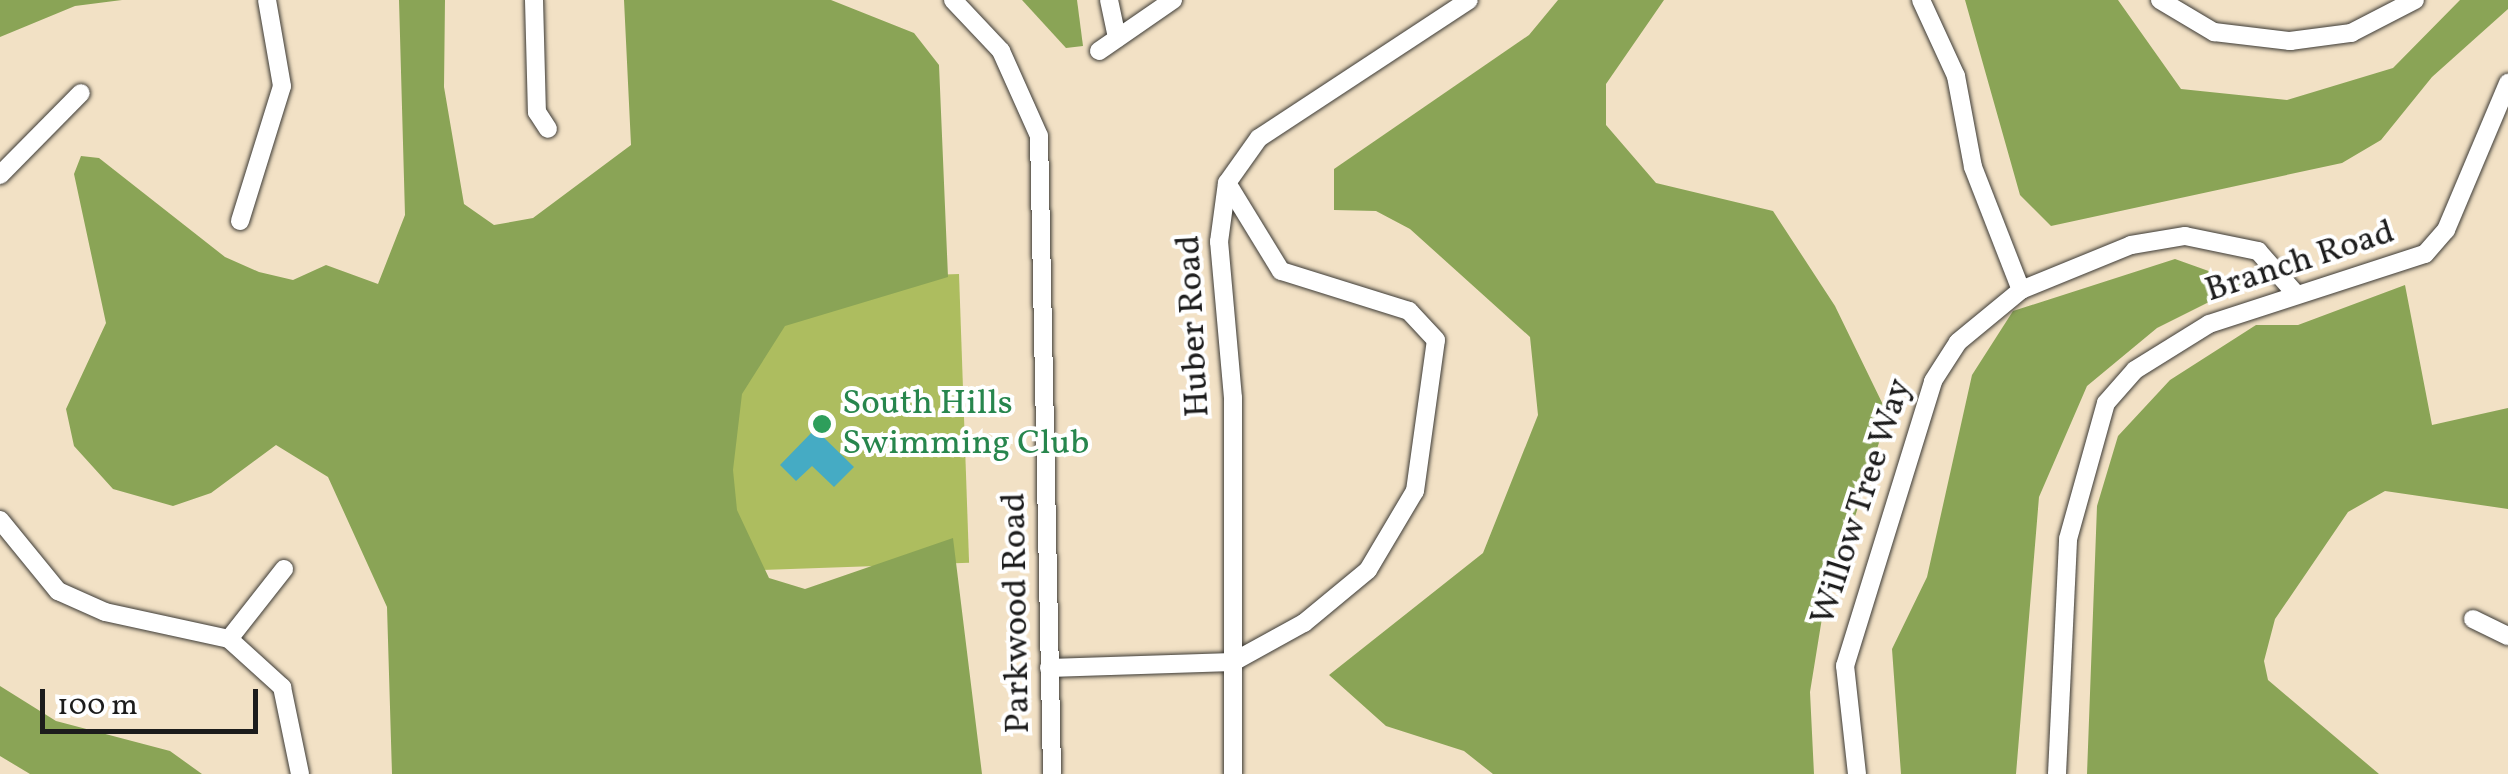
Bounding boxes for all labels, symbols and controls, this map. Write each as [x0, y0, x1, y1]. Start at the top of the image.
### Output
street label: Branch Road [2200, 212, 2400, 312]
street label: Huber Road [1168, 234, 1220, 418]
street label: Willow Tree Way [1802, 372, 1922, 632]
place label: South Hills Swimming Club [842, 383, 1089, 465]
marker: South Hills Swimming Club [811, 413, 833, 435]
street label: Parkwood Road [994, 492, 1040, 734]
scale bar [45, 669, 262, 731]
text: 100 m [57, 685, 138, 727]

